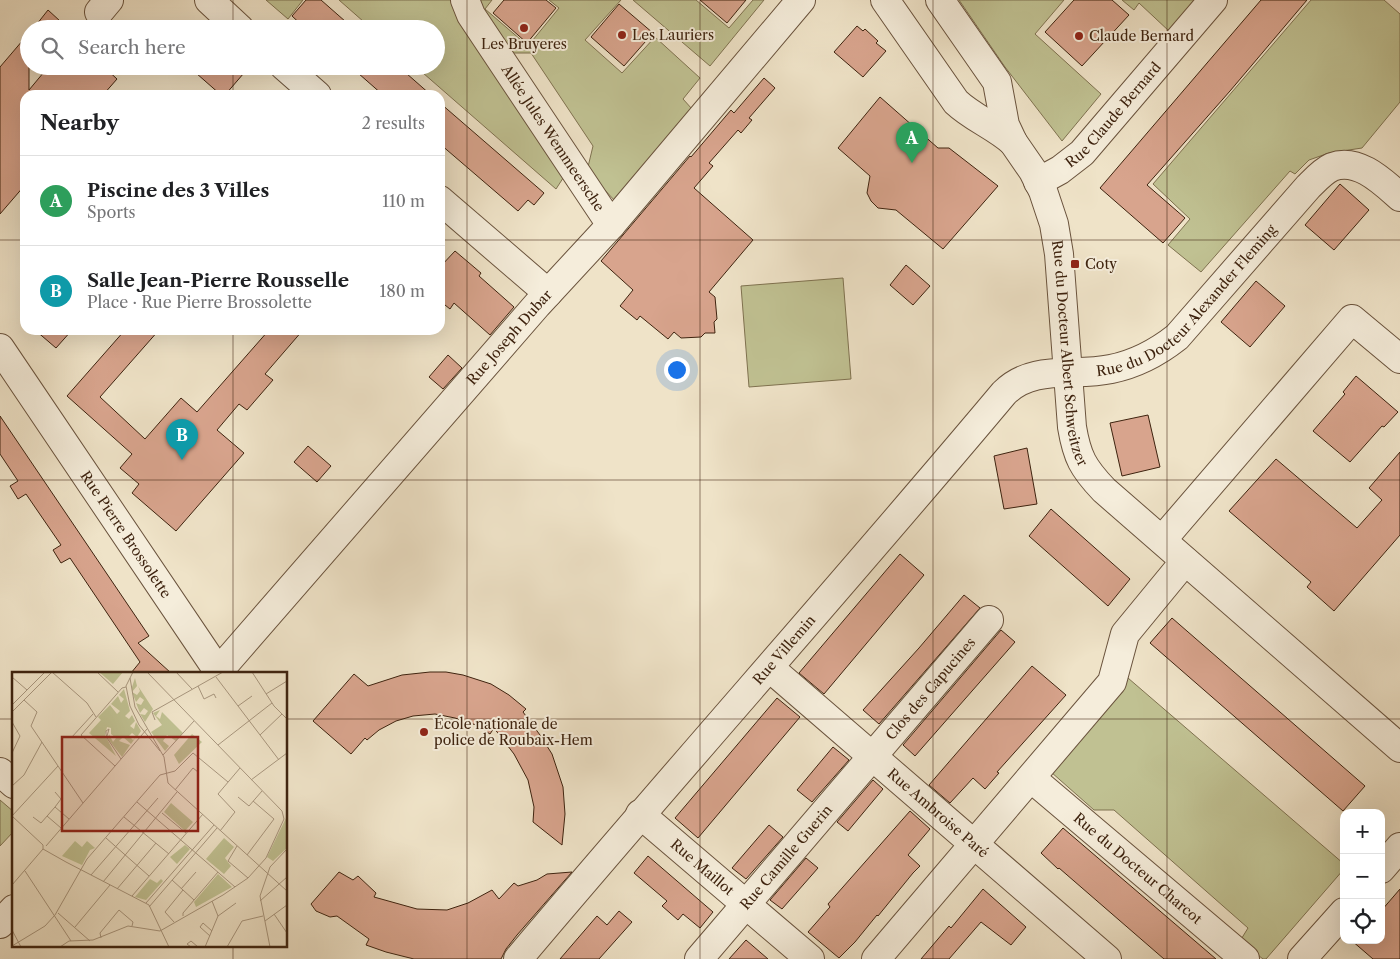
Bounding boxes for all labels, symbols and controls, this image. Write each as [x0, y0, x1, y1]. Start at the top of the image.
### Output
search box [20, 20, 445, 75]
marker: Les Bruyeres [518, 22, 530, 34]
place label: Les Lauriers [632, 26, 714, 44]
place label: Claude Bernard [1089, 27, 1194, 45]
marker: Les Lauriers [616, 29, 628, 41]
marker: Claude Bernard [1073, 30, 1085, 42]
icon: search [38, 34, 66, 62]
place label: Les Bruyeres [481, 35, 567, 53]
text: Search here [78, 36, 186, 59]
street label: Rue Claude Bernard [1062, 58, 1165, 171]
street label: Allée Jules Wemmeersche [497, 60, 608, 215]
text: Nearby [40, 110, 119, 135]
text: 2 results [362, 113, 425, 133]
pin: A [896, 122, 928, 163]
text: Piscine des 3 Villes [87, 179, 269, 202]
text: A [50, 191, 62, 211]
text: 110 m [382, 191, 425, 211]
text: Sports [87, 202, 136, 222]
street label: Rue du Docteur Alexander Fleming [1095, 220, 1280, 380]
street label: Rue du Docteur Albert Schweitzer [1048, 239, 1092, 469]
place label: Coty [1085, 255, 1117, 273]
marker: Coty [1069, 258, 1081, 270]
text: Salle Jean-Pierre Rousselle [87, 269, 349, 292]
text: B [50, 281, 62, 301]
text: 180 m [379, 281, 425, 301]
street label: Rue Joseph Dubar [463, 286, 556, 389]
text: Place · Rue Pierre Brossolette [87, 292, 312, 312]
your location [664, 357, 690, 383]
pin: B [166, 419, 198, 460]
street label: Rue Pierre Brossolette [77, 467, 175, 602]
street label: Rue Villemin [749, 611, 819, 688]
street label: Clos des Capucines [882, 633, 979, 744]
inset map [12, 672, 288, 946]
place label: École nationale de police de Roubaix-Hem [434, 715, 593, 749]
marker: École nationale de police de Roubaix-Hem [418, 726, 430, 738]
street label: Rue Ambroise Paré [884, 764, 992, 862]
street label: Rue Camille Guerin [736, 801, 836, 913]
street label: Rue du Docteur Charcot [1070, 809, 1206, 928]
map controls [1340, 809, 1385, 944]
button: + [1340, 809, 1385, 854]
street label: Rue Maillot [667, 835, 738, 899]
button: − [1340, 854, 1385, 899]
button: locate [1340, 899, 1385, 944]

